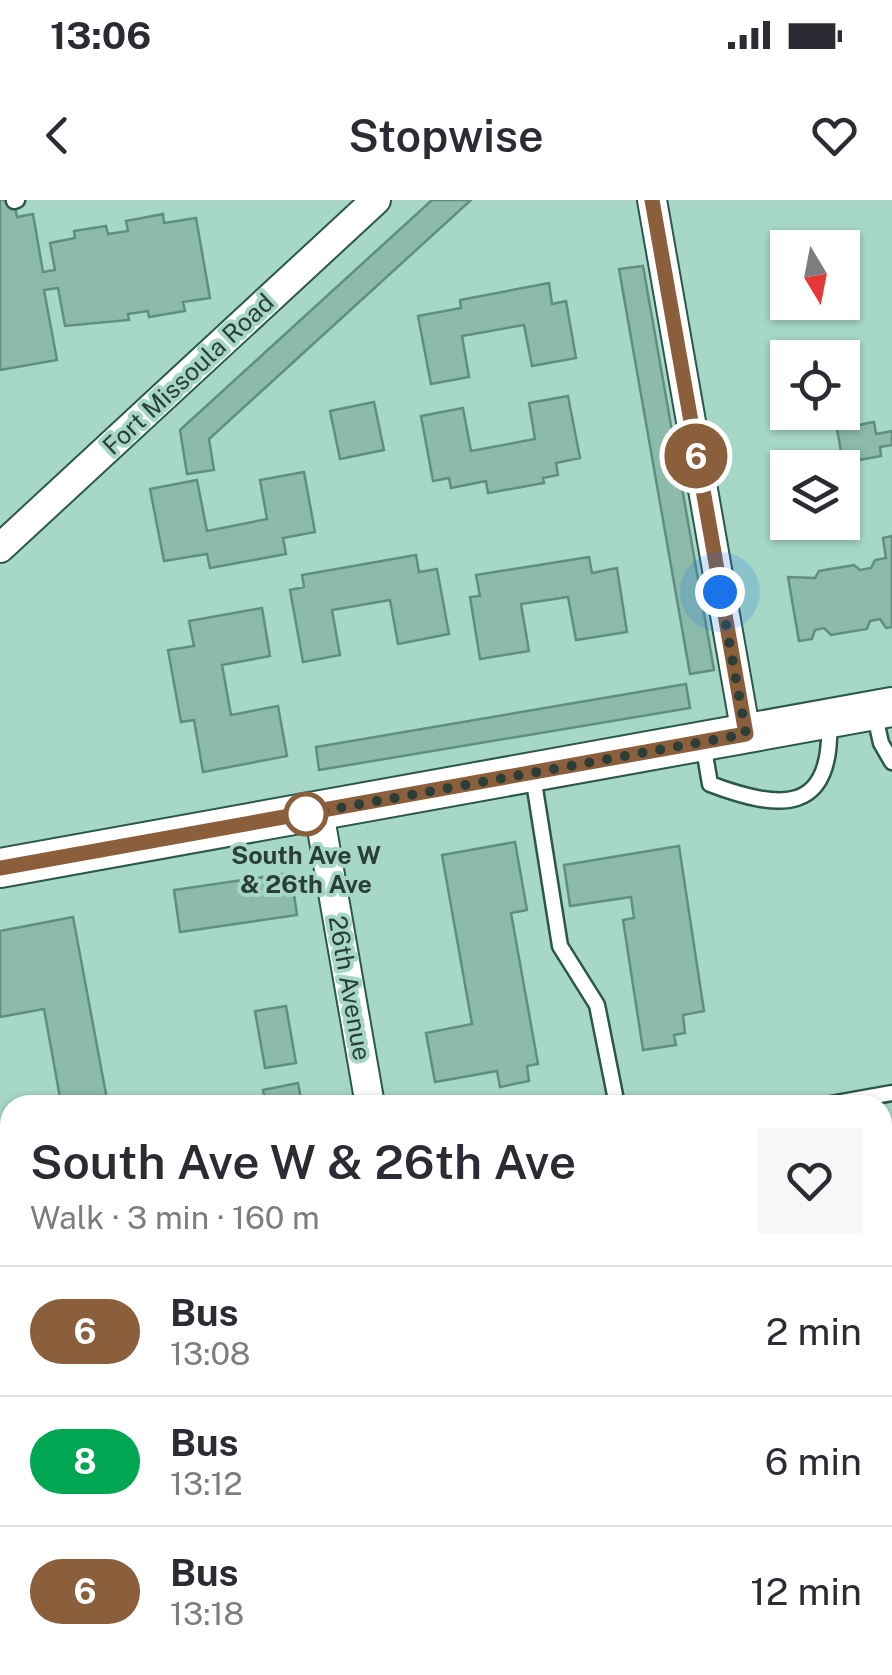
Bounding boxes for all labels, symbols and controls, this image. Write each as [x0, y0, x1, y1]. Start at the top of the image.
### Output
text: 13:06 [50, 13, 151, 58]
icon: back [30, 108, 85, 163]
icon: heart [807, 108, 862, 163]
text: Stopwise [348, 109, 544, 162]
north arrow [770, 230, 860, 320]
map controls [770, 230, 860, 540]
street label: Fort Missoula Road [96, 287, 280, 461]
button: locate [770, 340, 860, 430]
line badge: 6 [664, 424, 728, 488]
text: 6 [684, 436, 708, 477]
button: layers [770, 450, 860, 540]
your location [695, 567, 745, 617]
marker: South Ave W & 26th Ave [285, 793, 327, 835]
place label: South Ave W & 26th Ave [231, 840, 381, 899]
street label: 26th Avenue [323, 913, 377, 1063]
button: heart [757, 1128, 862, 1233]
text: South Ave W & 26th Ave [30, 1133, 576, 1190]
text: Walk · 3 min · 160 m [30, 1199, 320, 1236]
text: Bus [170, 1290, 239, 1335]
text: 2 min [766, 1309, 862, 1354]
text: 6 [73, 1311, 97, 1352]
text: 13:08 [170, 1335, 251, 1372]
text: Bus [170, 1420, 239, 1465]
text: 6 min [765, 1439, 862, 1484]
text: 8 [73, 1441, 97, 1482]
text: 13:12 [170, 1465, 243, 1502]
text: Bus [170, 1550, 239, 1595]
text: 12 min [750, 1569, 862, 1614]
text: 6 [73, 1571, 97, 1612]
text: 13:18 [170, 1595, 244, 1632]

